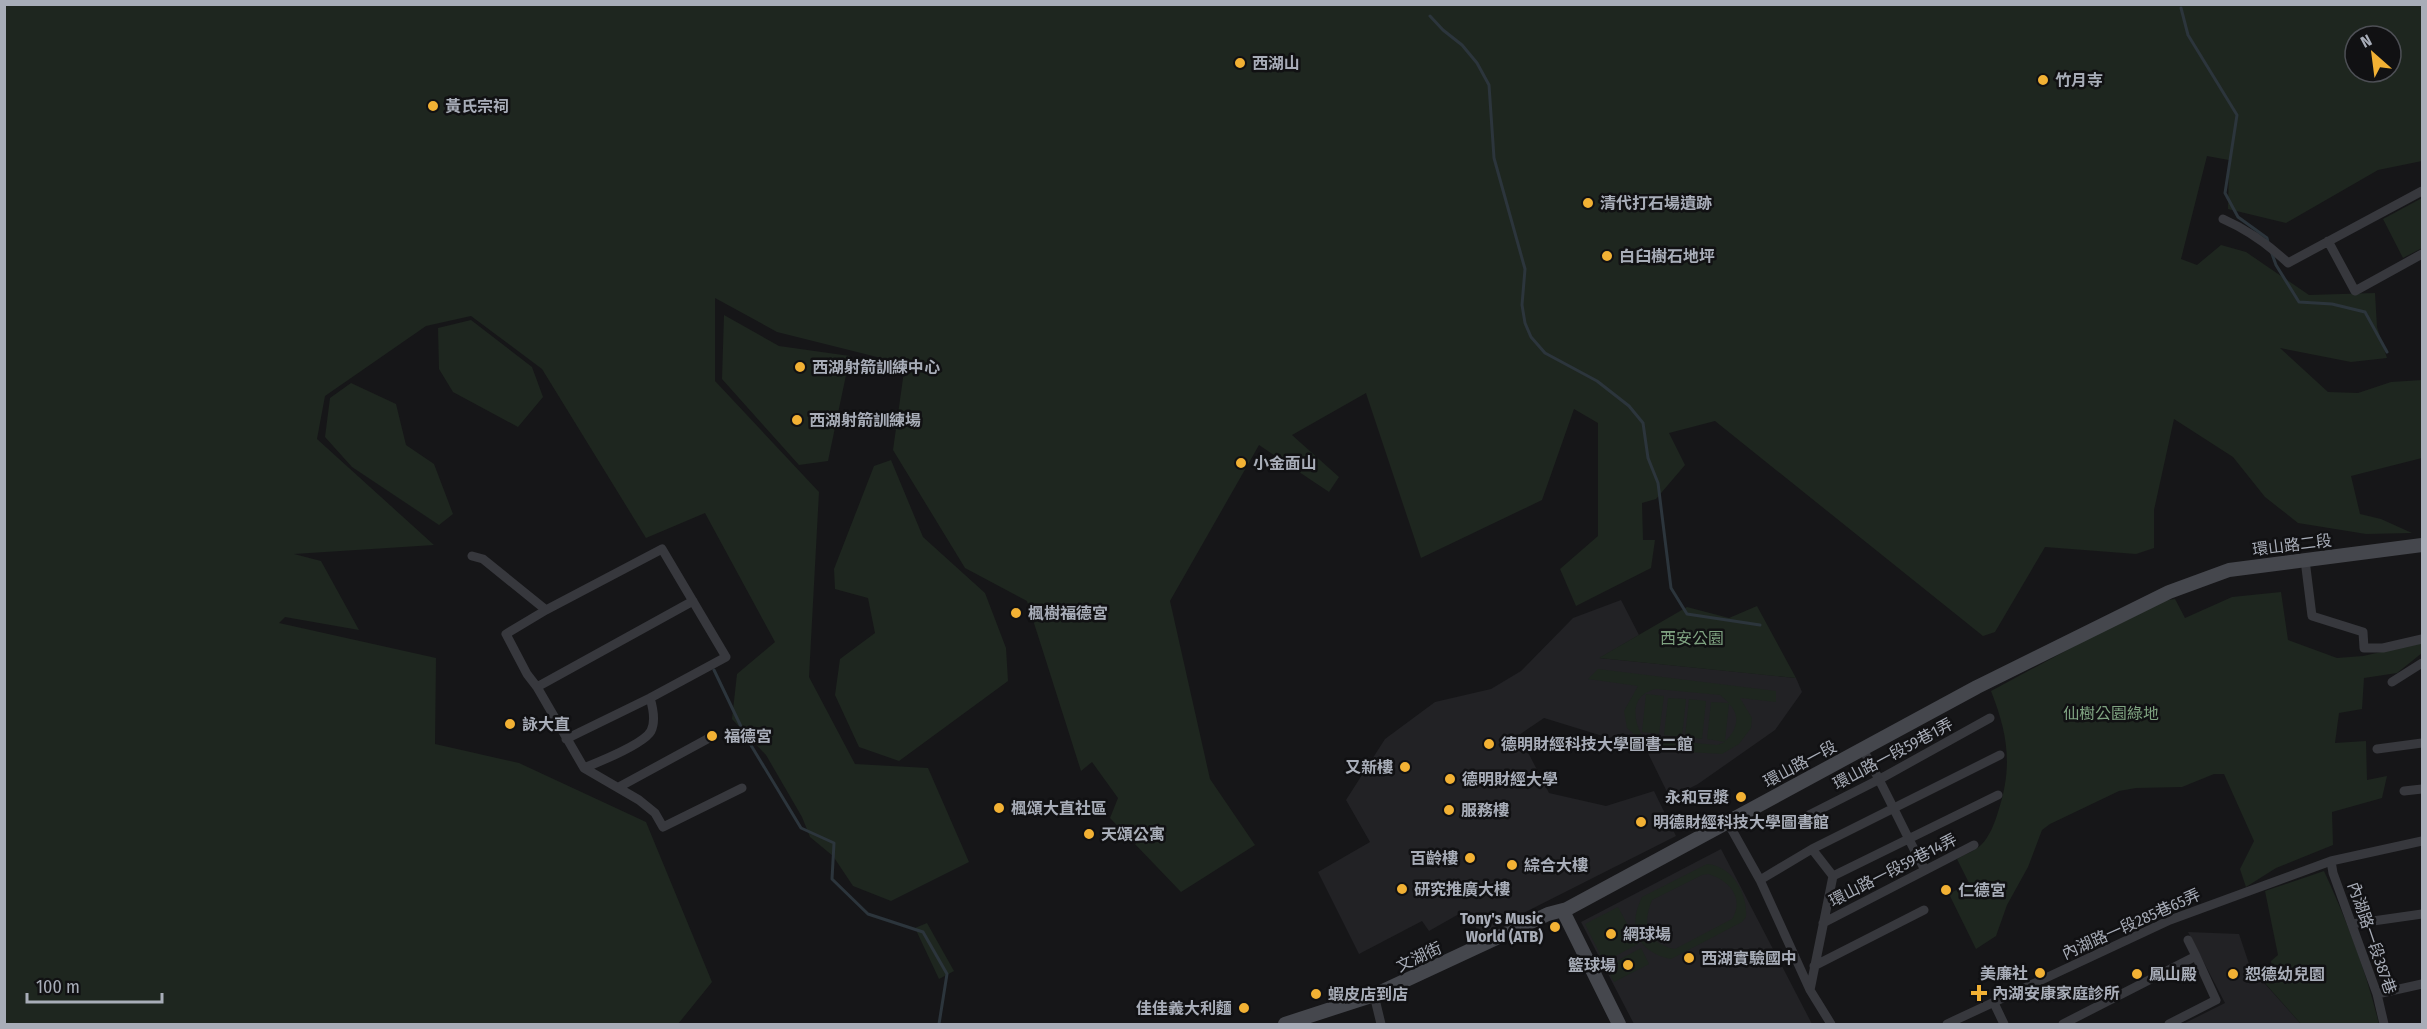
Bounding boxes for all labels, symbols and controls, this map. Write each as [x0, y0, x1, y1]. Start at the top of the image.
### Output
north arrow [2343, 24, 2403, 84]
text: N [2357, 31, 2375, 52]
place label: 西湖山 [1252, 54, 1300, 73]
marker: 西湖山 [1233, 56, 1247, 70]
place label: 竹月寺 [2055, 71, 2103, 90]
marker: 竹月寺 [2036, 73, 2050, 87]
place label: 黃氏宗祠 [445, 97, 509, 116]
marker: 黃氏宗祠 [426, 99, 440, 113]
place label: 清代打石場遺跡 [1600, 194, 1712, 213]
marker: 清代打石場遺跡 [1581, 196, 1595, 210]
place label: 白臼樹石地坪 [1619, 247, 1715, 266]
marker: 白臼樹石地坪 [1600, 249, 1614, 263]
place label: 西湖射箭訓練中心 [812, 358, 940, 377]
marker: 西湖射箭訓練中心 [793, 360, 807, 374]
place label: 西湖射箭訓練場 [809, 411, 921, 430]
marker: 西湖射箭訓練場 [790, 413, 804, 427]
place label: 小金面山 [1253, 454, 1317, 473]
marker: 小金面山 [1234, 456, 1248, 470]
street label: 環山路二段 [2251, 531, 2333, 559]
place label: 楓樹福德宮 [1028, 604, 1108, 623]
marker: 楓樹福德宮 [1009, 606, 1023, 620]
park label: 西安公園 [1660, 629, 1724, 648]
park label: 仙樹公園綠地 [2063, 704, 2159, 723]
street label: 環山路一段59巷1弄 [1830, 714, 1956, 794]
place label: 詠大直 [522, 715, 570, 734]
marker: 詠大直 [503, 717, 517, 731]
place label: 福德宮 [724, 727, 772, 746]
marker: 福德宮 [705, 729, 719, 743]
place label: 德明財經科技大學圖書二館 [1501, 735, 1693, 754]
marker: 德明財經科技大學圖書二館 [1482, 737, 1496, 751]
street label: 環山路一段 [1760, 737, 1840, 791]
place label: 又新樓 [1345, 758, 1393, 777]
marker: 又新樓 [1398, 760, 1412, 774]
place label: 德明財經大學 [1462, 770, 1558, 789]
marker: 德明財經大學 [1443, 772, 1457, 786]
place label: 永和豆漿 [1665, 788, 1729, 807]
marker: 永和豆漿 [1734, 790, 1748, 804]
place label: 楓頌大直社區 [1011, 799, 1107, 818]
marker: 楓頌大直社區 [992, 801, 1006, 815]
place label: 服務樓 [1461, 801, 1509, 820]
marker: 服務樓 [1442, 803, 1456, 817]
place label: 明德財經科技大學圖書館 [1653, 813, 1829, 832]
marker: 明德財經科技大學圖書館 [1634, 815, 1648, 829]
place label: 天頌公寓 [1101, 825, 1165, 844]
marker: 天頌公寓 [1082, 827, 1096, 841]
street label: 環山路一段59巷14弄 [1826, 830, 1960, 910]
place label: 百齡樓 [1410, 849, 1458, 868]
marker: 百齡樓 [1463, 851, 1477, 865]
place label: 綜合大樓 [1524, 856, 1588, 875]
marker: 綜合大樓 [1505, 858, 1519, 872]
street label: 內湖路一段387巷 [2344, 879, 2400, 997]
place label: 研究推廣大樓 [1414, 880, 1510, 899]
place label: 仁德宮 [1958, 881, 2006, 900]
marker: 研究推廣大樓 [1395, 882, 1409, 896]
marker: 仁德宮 [1939, 883, 1953, 897]
street label: 內湖路一段285巷65弄 [2059, 885, 2203, 963]
place label: Tony's Music World (ATB) [1460, 909, 1543, 946]
marker: Tony's Music World (ATB) [1548, 920, 1562, 934]
place label: 網球場 [1623, 925, 1671, 944]
marker: 網球場 [1604, 927, 1618, 941]
street label: 文湖街 [1393, 938, 1445, 976]
place label: 西湖實驗國中 [1701, 949, 1797, 968]
marker: 西湖實驗國中 [1682, 951, 1696, 965]
place label: 籃球場 [1568, 956, 1616, 975]
marker: 籃球場 [1621, 958, 1635, 972]
place label: 美廉社 [1980, 964, 2028, 983]
place label: 鳳山殿 [2149, 965, 2197, 984]
place label: 恕德幼兒園 [2245, 965, 2325, 984]
scale bar [27, 966, 162, 1004]
marker: 美廉社 [2033, 966, 2047, 980]
marker: 鳳山殿 [2130, 967, 2144, 981]
marker: 恕德幼兒園 [2226, 967, 2240, 981]
text: 100 m [36, 976, 80, 998]
marker: 內湖安康家庭診所 [1970, 984, 1988, 1002]
place label: 內湖安康家庭診所 [1992, 984, 2120, 1003]
place label: 蝦皮店到店 [1328, 985, 1408, 1004]
marker: 蝦皮店到店 [1309, 987, 1323, 1001]
place label: 佳佳義大利麵 [1136, 999, 1232, 1018]
marker: 佳佳義大利麵 [1237, 1001, 1251, 1015]

